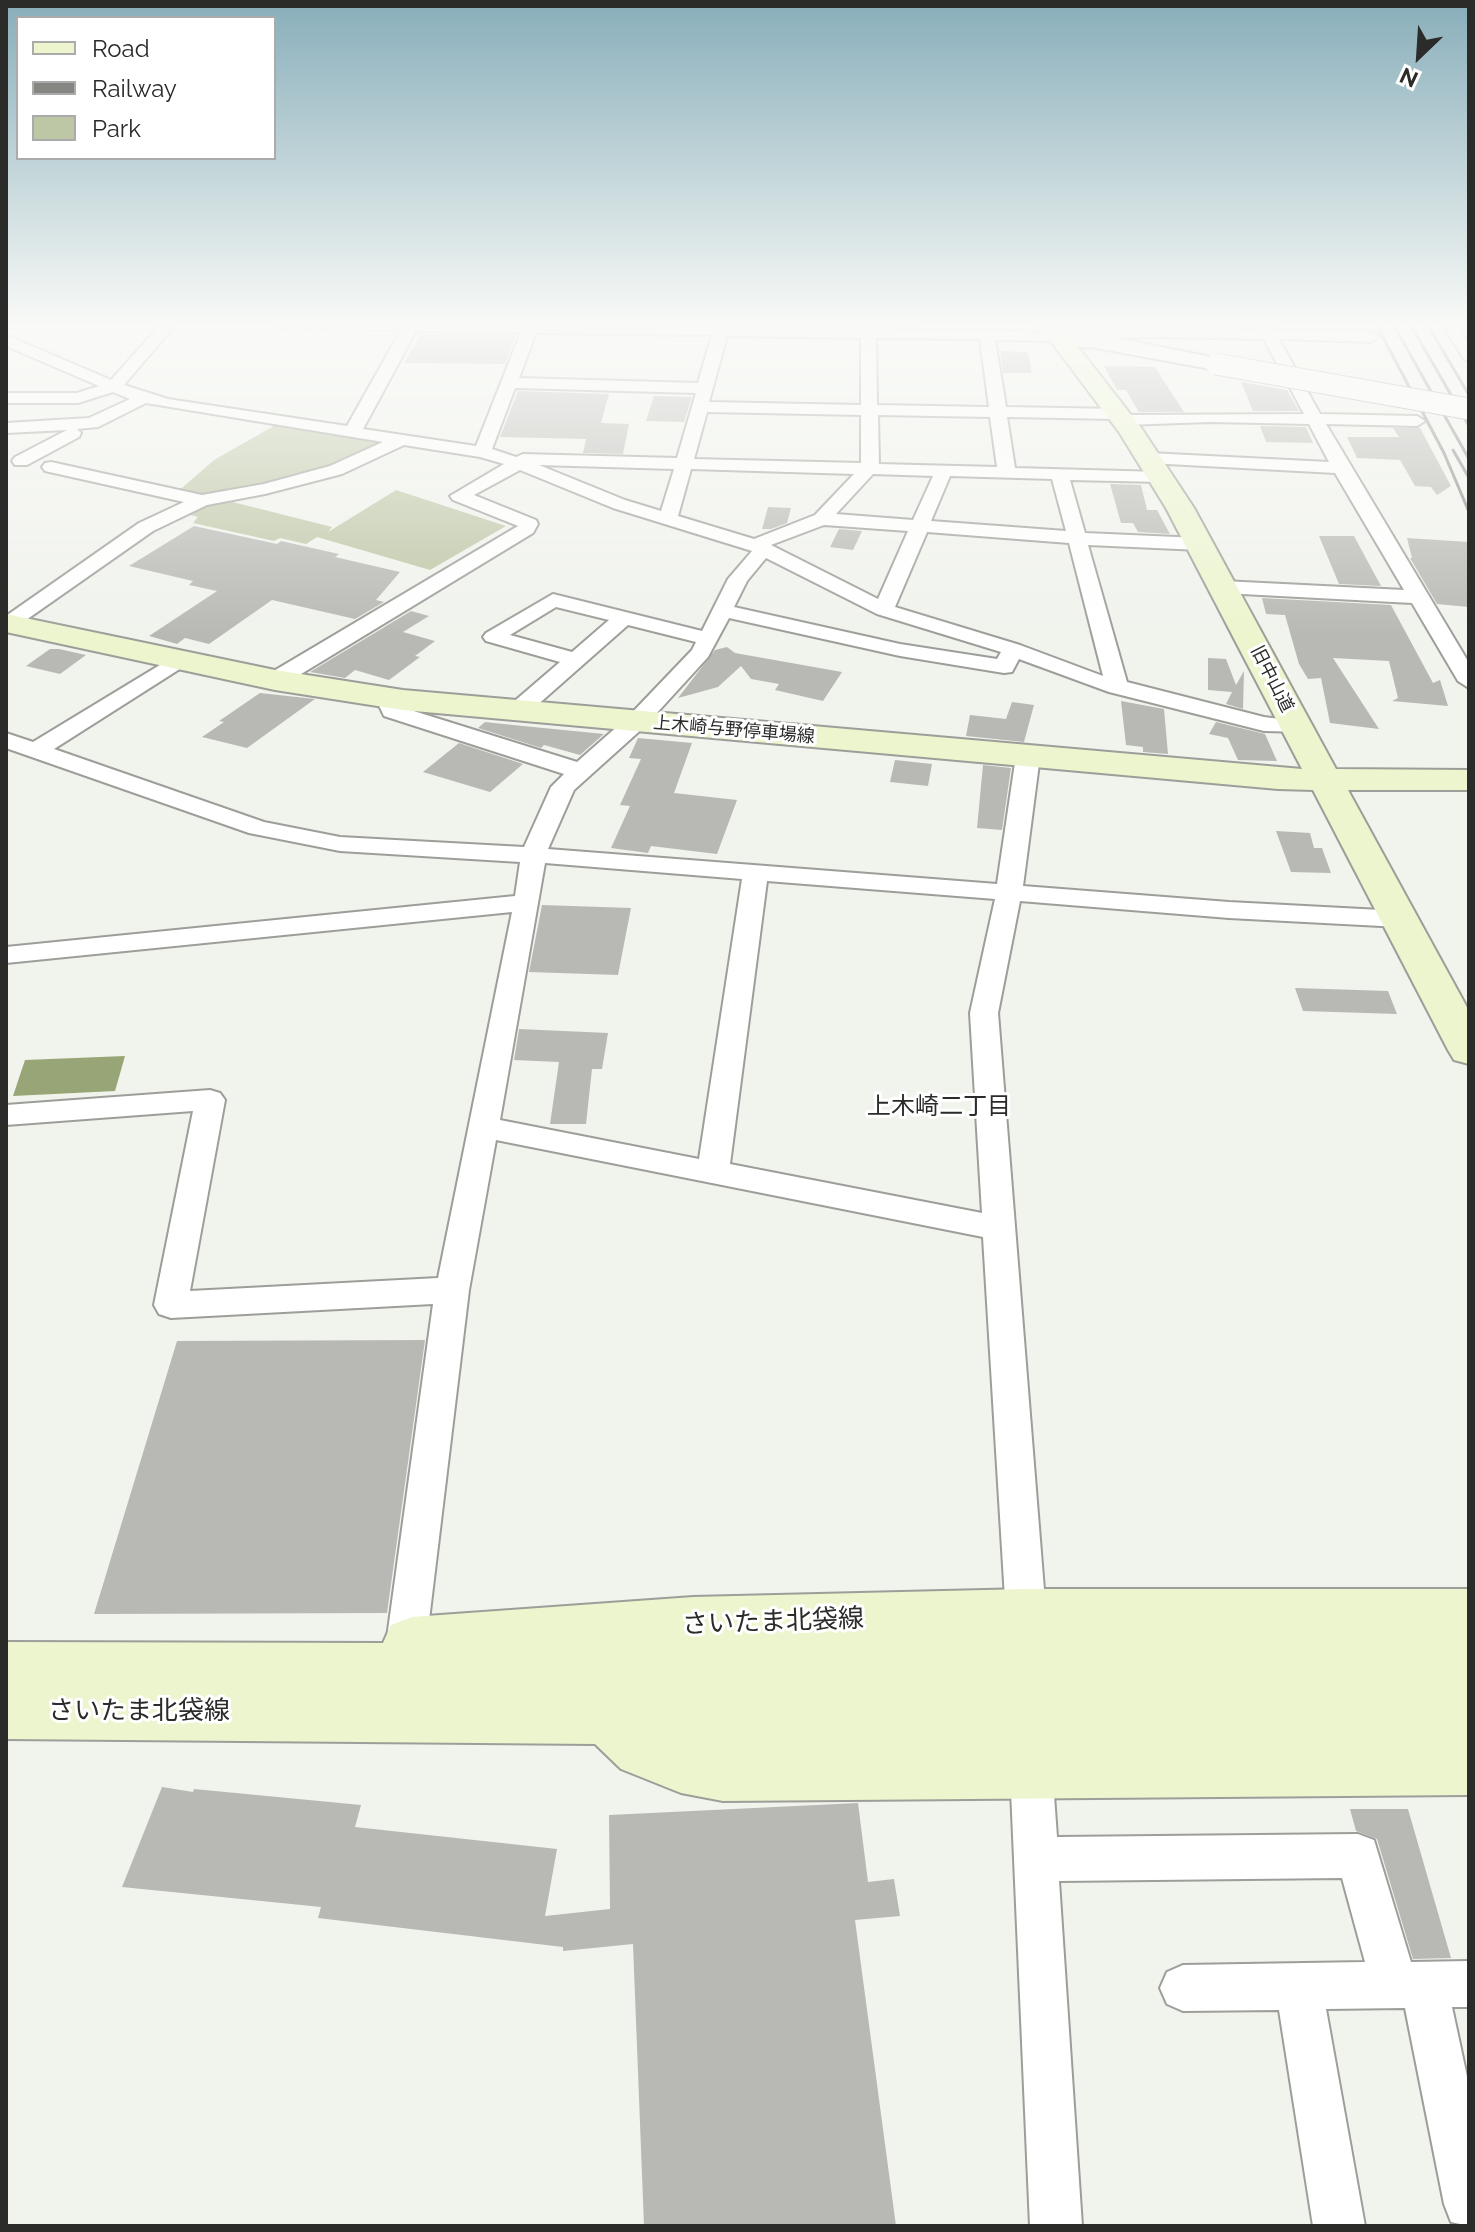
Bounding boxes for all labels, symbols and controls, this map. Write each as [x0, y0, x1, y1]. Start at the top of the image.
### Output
legend [16, 16, 276, 160]
north arrow [1379, 16, 1459, 96]
text: Road [92, 34, 150, 63]
text: N [1396, 62, 1422, 93]
text: Railway [92, 74, 177, 103]
text: Park [92, 114, 141, 143]
street label: 旧中山道 [1246, 642, 1298, 716]
street label: 上木崎与野停車場線 [652, 712, 816, 748]
district label: 上木崎二丁目 [867, 1093, 1011, 1121]
street label: さいたま北袋線 [682, 1603, 864, 1641]
street label: さいたま北袋線 [48, 1695, 230, 1727]

